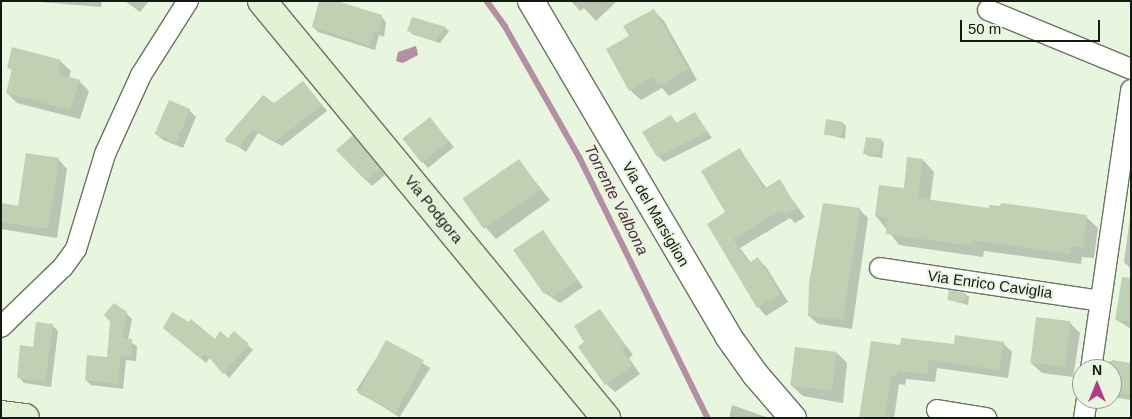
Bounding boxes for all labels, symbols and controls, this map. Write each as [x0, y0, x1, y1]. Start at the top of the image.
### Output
scale bar [962, 10, 1102, 42]
text: 50 m [968, 20, 1001, 37]
water label: Torrente Valbona [580, 141, 652, 259]
street label: Via del Marsiglion [619, 158, 693, 270]
street label: Via Podgora [401, 171, 467, 247]
street label: Via Enrico Caviglia [927, 266, 1053, 302]
north arrow [1072, 359, 1122, 409]
text: N [1092, 362, 1102, 378]

